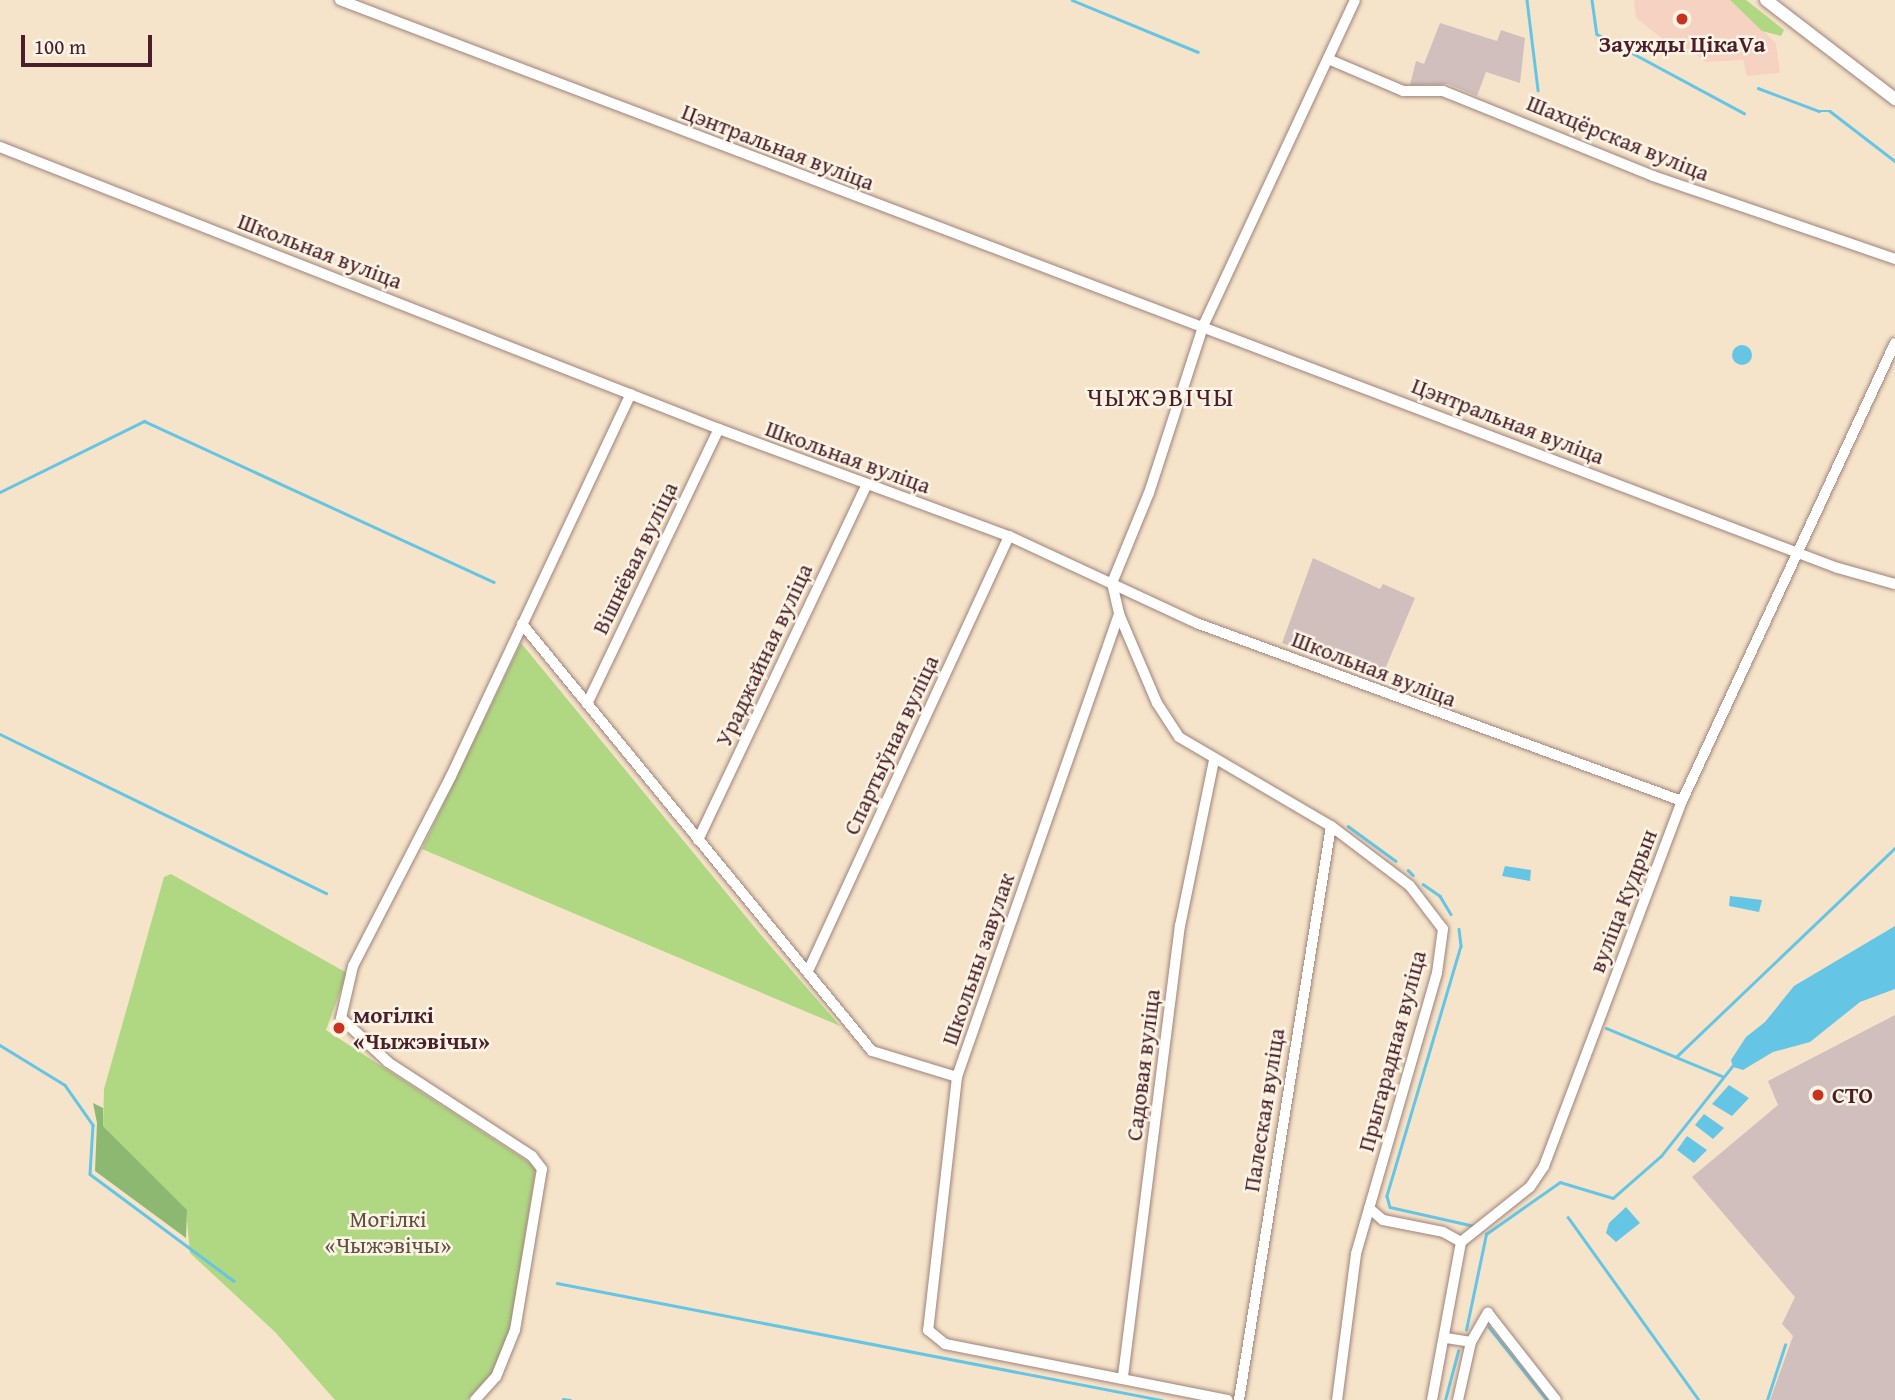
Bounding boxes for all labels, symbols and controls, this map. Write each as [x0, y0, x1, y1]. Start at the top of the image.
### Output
marker: Заужды ЦікаVа [1674, 11, 1690, 27]
scale bar [24, 21, 156, 65]
place label: Заужды ЦікаVа [1598, 30, 1766, 58]
text: 100 m [34, 31, 86, 62]
street label: Шахцёрская вуліца [1523, 89, 1713, 187]
street label: Цэнтральная вуліца [678, 98, 878, 196]
street label: Школьная вуліца [234, 207, 406, 295]
street label: Цэнтральная вуліца [1408, 372, 1608, 470]
district label: ЧЫЖЭВІЧЫ [1088, 381, 1234, 413]
street label: Школьная вуліца [762, 414, 934, 500]
street label: Вішнёвая вуліца [586, 477, 684, 639]
street label: Ураджайная вуліца [710, 559, 818, 751]
street label: Школьная вуліца [1288, 625, 1460, 713]
street label: Спартыўная вуліца [837, 651, 945, 839]
street label: вуліца Кудрын [1583, 825, 1663, 977]
street label: Школьны завулак [936, 869, 1020, 1049]
street label: Прыгарадная вуліца [1352, 947, 1432, 1155]
street label: Садовая вуліца [1120, 988, 1166, 1142]
place label: могілкі «Чыжэвічы» [353, 1001, 490, 1055]
marker: могілкі «Чыжэвічы» [331, 1020, 347, 1036]
street label: Палеская вуліца [1237, 1026, 1291, 1194]
place label: СТО [1832, 1081, 1873, 1109]
marker: СТО [1810, 1087, 1826, 1103]
park label: Могілкі «Чыжэвічы» [325, 1205, 451, 1259]

